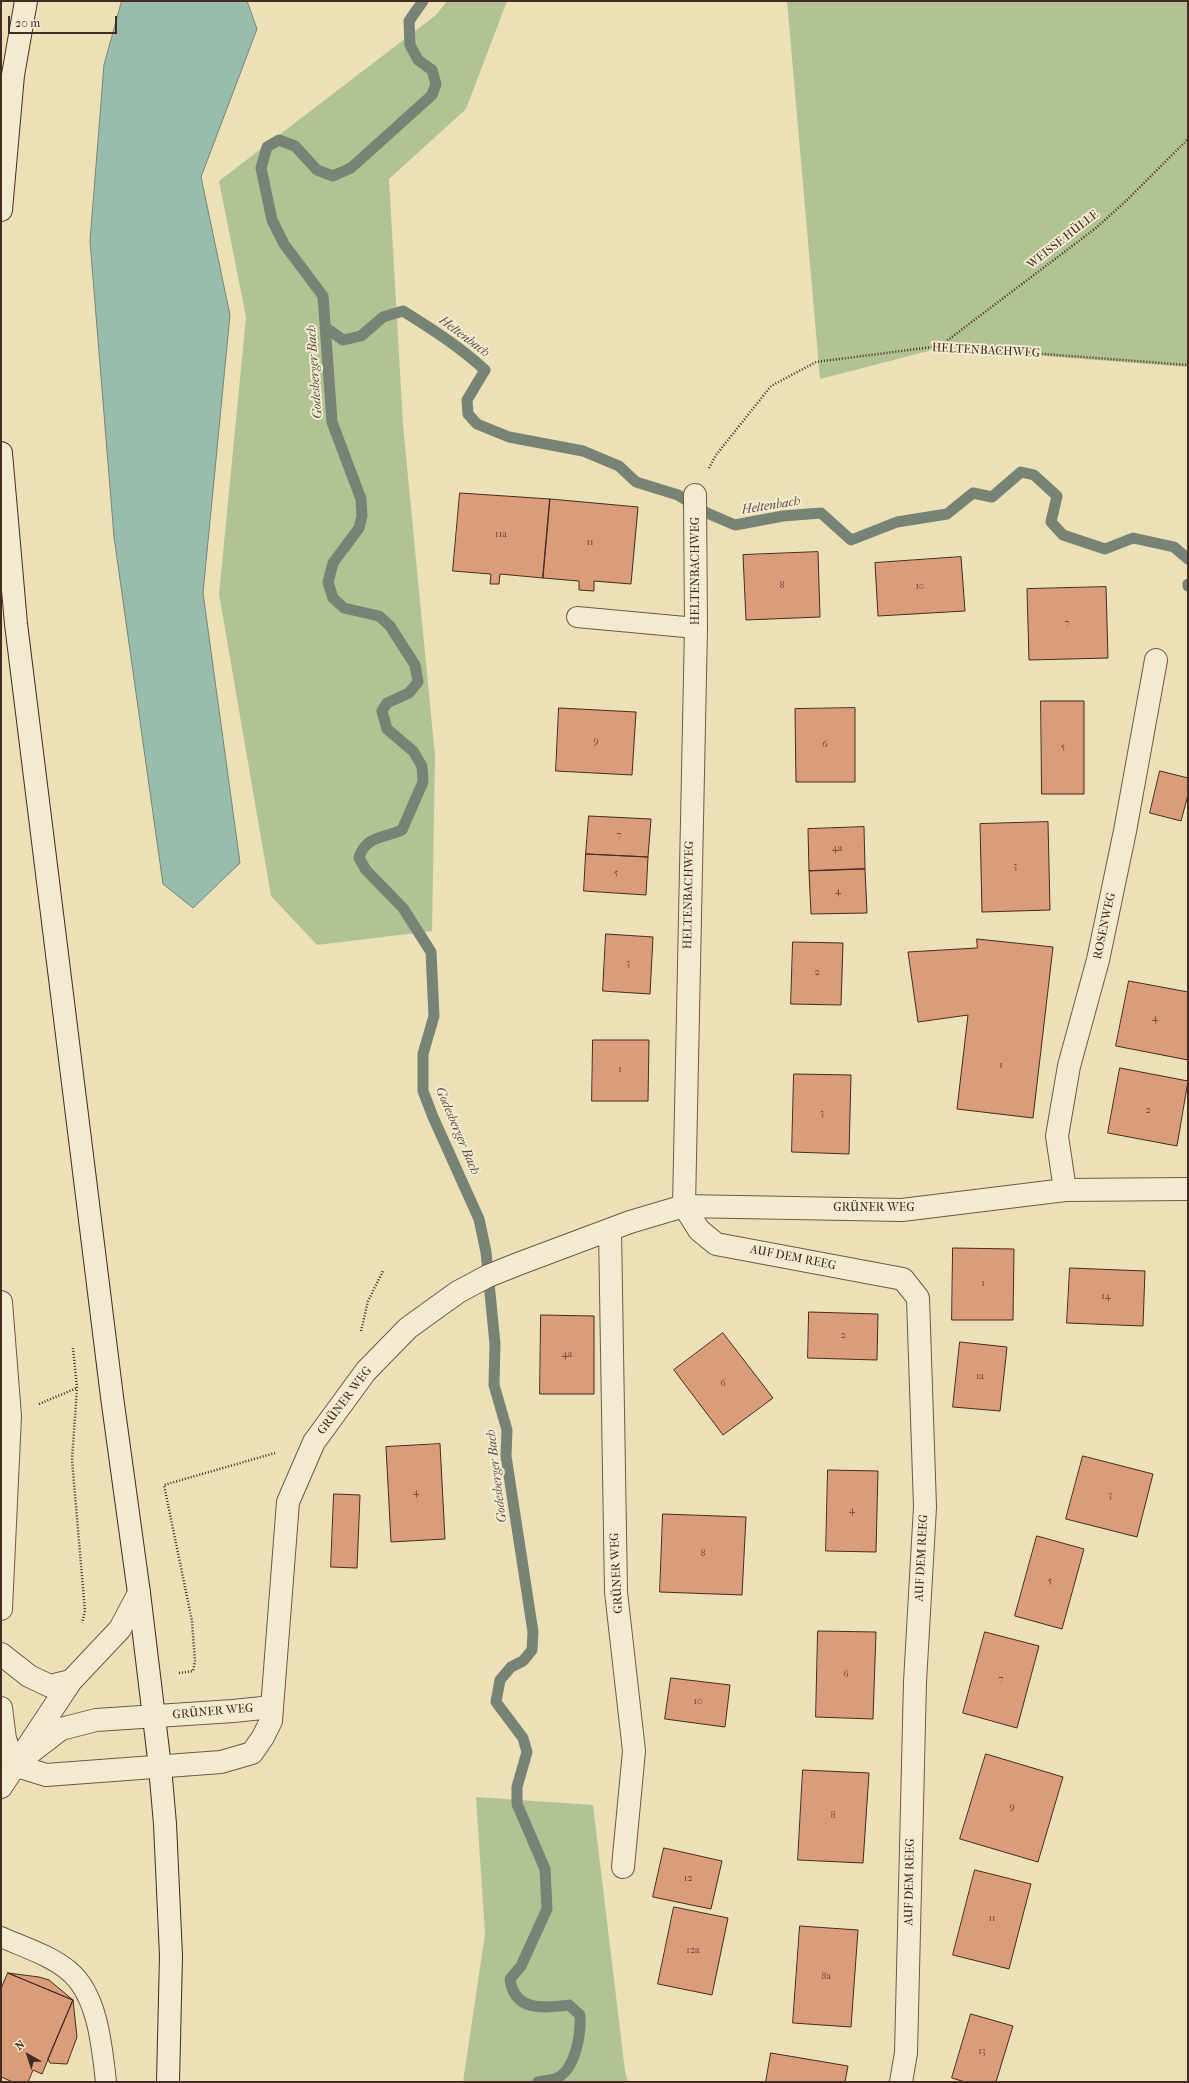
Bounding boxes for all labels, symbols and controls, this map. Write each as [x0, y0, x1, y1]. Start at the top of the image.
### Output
scale bar [10, 8, 119, 34]
text: 20 m [15, 16, 40, 30]
street label: WEISSE HÜLLE [1024, 208, 1102, 272]
water label: Heltenbach [436, 313, 492, 361]
water label: Godesberger Bach [304, 325, 326, 419]
street label: HELTENBACHWEG [931, 341, 1041, 361]
water label: Heltenbach [741, 494, 801, 518]
street label: HELTENBACHWEG [689, 517, 703, 625]
house number: 11a [495, 529, 507, 541]
house number: 11 [586, 537, 594, 549]
house number: 8 [779, 580, 785, 592]
house number: 10 [915, 581, 925, 593]
house number: 7 [1065, 618, 1069, 630]
house number: 9 [593, 736, 599, 748]
house number: 6 [822, 739, 828, 751]
house number: 5 [1061, 742, 1065, 754]
house number: 7 [617, 830, 621, 842]
street label: HELTENBACHWEG [681, 841, 697, 949]
house number: 4a [832, 843, 842, 855]
house number: 3 [1013, 861, 1017, 873]
house number: 5 [614, 868, 618, 880]
house number: 4 [835, 886, 841, 898]
street label: ROSENWEG [1091, 891, 1119, 961]
house number: 3 [626, 958, 630, 970]
house number: 2 [814, 967, 820, 979]
house number: 4 [1152, 1013, 1158, 1025]
house number: 1 [999, 1060, 1003, 1072]
house number: 1 [618, 1064, 622, 1076]
water label: Godesberger Bach [431, 1085, 483, 1177]
house number: 2 [1145, 1105, 1151, 1117]
house number: 3 [820, 1108, 824, 1120]
street label: GRÜNER WEG [833, 1201, 915, 1215]
street label: AUF DEM REEG [749, 1243, 837, 1273]
house number: 1 [981, 1278, 985, 1290]
house number: 14 [1101, 1291, 1111, 1303]
house number: 2 [840, 1330, 846, 1342]
house number: 4a [562, 1349, 572, 1361]
street label: GRÜNER WEG [315, 1364, 375, 1438]
house number: 1a [976, 1371, 984, 1383]
house number: 6 [720, 1378, 726, 1390]
water label: Godesberger Bach [484, 1428, 510, 1524]
house number: 4 [413, 1487, 419, 1499]
house number: 3 [1108, 1490, 1112, 1502]
house number: 4 [849, 1505, 855, 1517]
street label: AUF DEM REEG [913, 1514, 931, 1602]
street label: GRÜNER WEG [608, 1532, 626, 1614]
house number: 8 [700, 1548, 706, 1560]
house number: 5 [1048, 1576, 1052, 1588]
house number: 6 [843, 1669, 849, 1681]
house number: 7 [999, 1674, 1003, 1686]
house number: 10 [693, 1696, 703, 1708]
street label: GRÜNER WEG [172, 1701, 254, 1723]
house number: 9 [1009, 1802, 1015, 1814]
house number: 8 [830, 1810, 836, 1822]
street label: AUF DEM REEG [902, 1838, 918, 1926]
house number: 12 [684, 1873, 692, 1885]
house number: 11 [988, 1913, 996, 1925]
house number: 12a [686, 1945, 700, 1957]
house number: 8a [821, 1971, 831, 1983]
north arrow [8, 2035, 48, 2075]
text: N [13, 2038, 27, 2053]
house number: 13 [978, 2046, 986, 2058]

